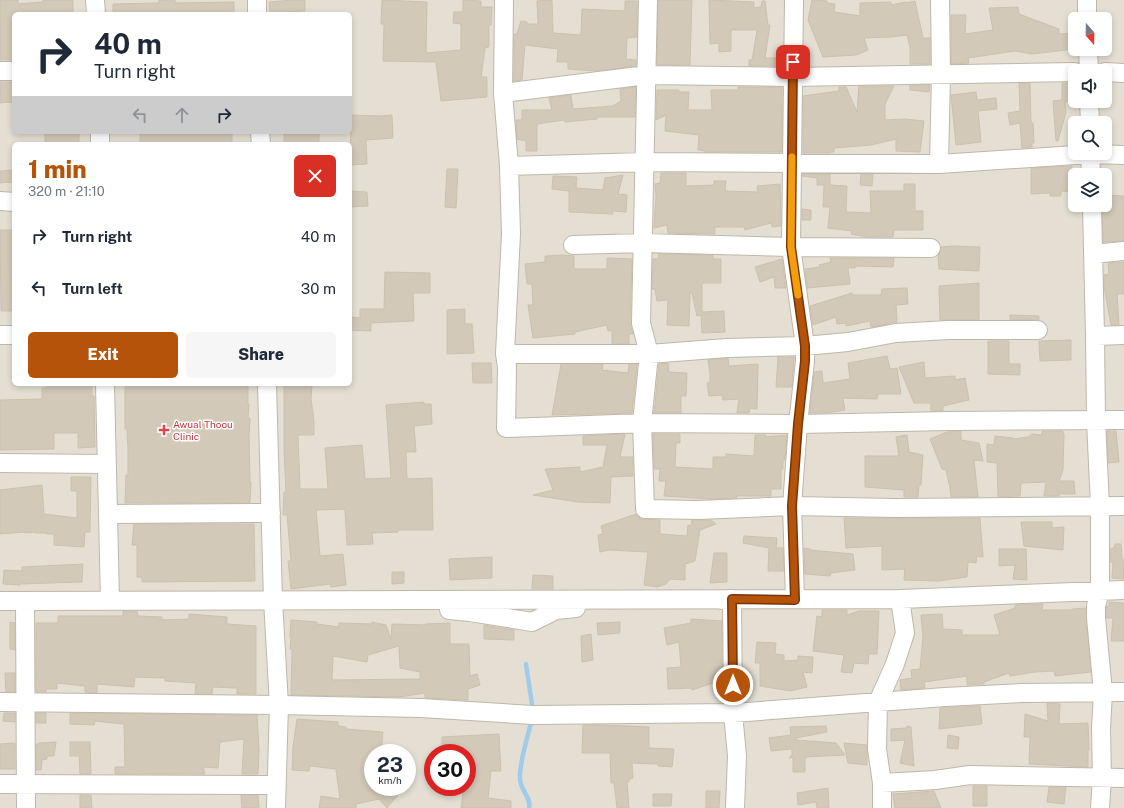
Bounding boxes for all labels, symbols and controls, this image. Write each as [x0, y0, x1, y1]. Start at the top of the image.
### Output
north arrow [1068, 12, 1112, 56]
map controls [1068, 12, 1112, 212]
text: 40 m [94, 27, 162, 60]
icon: right [28, 28, 80, 80]
pin [776, 45, 810, 79]
icon: arrive [782, 51, 804, 73]
text: Turn right [94, 61, 176, 82]
button: sound [1068, 64, 1112, 108]
icon: left [129, 104, 151, 126]
icon: ahead [171, 104, 193, 126]
icon: right [213, 104, 235, 126]
button: search [1068, 116, 1112, 160]
text: 1 min [28, 155, 87, 183]
button: close [294, 155, 336, 197]
button: layers [1068, 168, 1112, 212]
text: 320 m · 21:10 [28, 184, 105, 199]
icon: right [28, 225, 50, 247]
text: Turn right [62, 228, 132, 245]
text: 40 m [301, 228, 336, 245]
icon: left [28, 277, 50, 299]
text: Turn left [62, 280, 123, 297]
text: 30 m [301, 280, 336, 297]
button: Exit [28, 332, 178, 378]
button: Share [186, 332, 336, 378]
place label: Awual Thoou Clinic [173, 418, 233, 442]
marker: Awual Thoou Clinic [158, 424, 170, 436]
position arrow [712, 664, 754, 706]
speed limit sign: 30 [424, 744, 476, 796]
text: 23 [377, 753, 403, 777]
text: km/h [378, 774, 402, 786]

